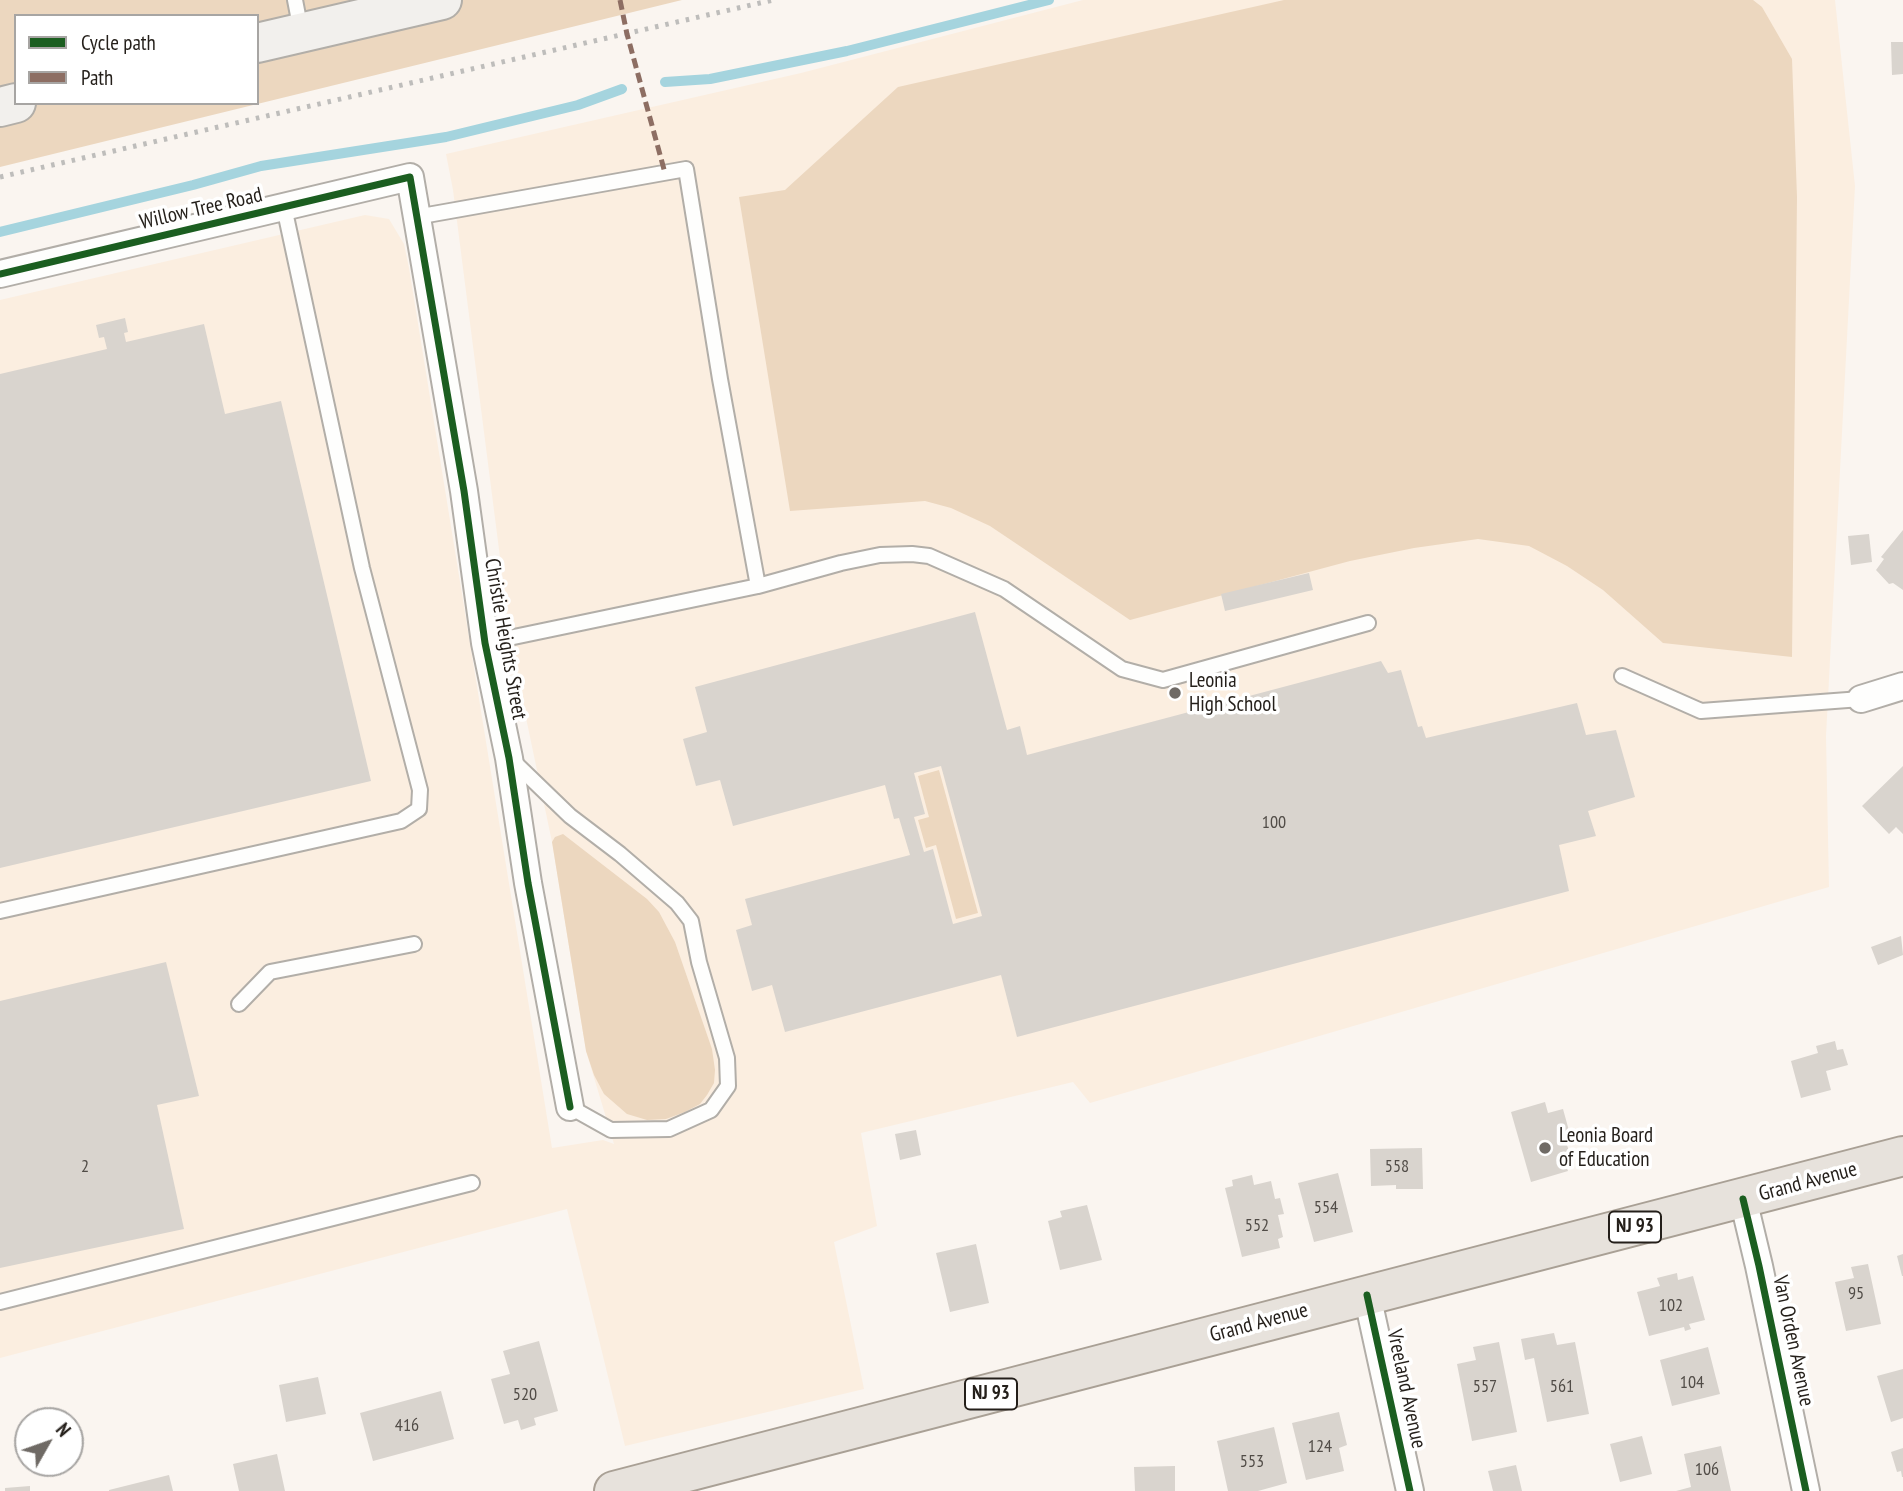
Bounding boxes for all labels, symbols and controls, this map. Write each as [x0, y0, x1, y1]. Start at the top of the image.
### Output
legend [14, 14, 259, 105]
text: Cycle path [81, 29, 156, 56]
text: Path [81, 64, 113, 91]
street label: Willow Tree Road [137, 183, 265, 235]
street label: Christie Heights Street [478, 556, 532, 722]
place label: Leonia High School [1189, 668, 1276, 718]
marker: Leonia High School [1167, 685, 1183, 701]
house number: 100 [1262, 812, 1286, 834]
place label: Leonia Board of Education [1559, 1123, 1653, 1173]
marker: Leonia Board of Education [1537, 1140, 1553, 1156]
house number: 2 [81, 1156, 89, 1178]
house number: 558 [1385, 1156, 1409, 1178]
street label: Grand Avenue [1756, 1157, 1860, 1207]
house number: 554 [1314, 1197, 1338, 1219]
road number: NJ 93 [1609, 1212, 1661, 1242]
house number: 552 [1245, 1215, 1269, 1237]
street label: Van Orden Avenue [1767, 1273, 1819, 1409]
house number: 95 [1848, 1283, 1864, 1305]
house number: 102 [1659, 1295, 1683, 1317]
street label: Grand Avenue [1207, 1298, 1311, 1348]
street label: Vreeland Avenue [1381, 1327, 1431, 1451]
house number: 104 [1680, 1372, 1704, 1394]
house number: 557 [1473, 1376, 1497, 1398]
house number: 561 [1550, 1376, 1574, 1398]
road number: NJ 93 [965, 1378, 1017, 1410]
house number: 520 [513, 1384, 537, 1406]
north arrow [14, 1407, 84, 1477]
house number: 416 [395, 1415, 419, 1437]
text: N [51, 1418, 76, 1441]
house number: 124 [1308, 1436, 1332, 1458]
house number: 553 [1240, 1451, 1264, 1473]
house number: 106 [1695, 1459, 1719, 1481]

